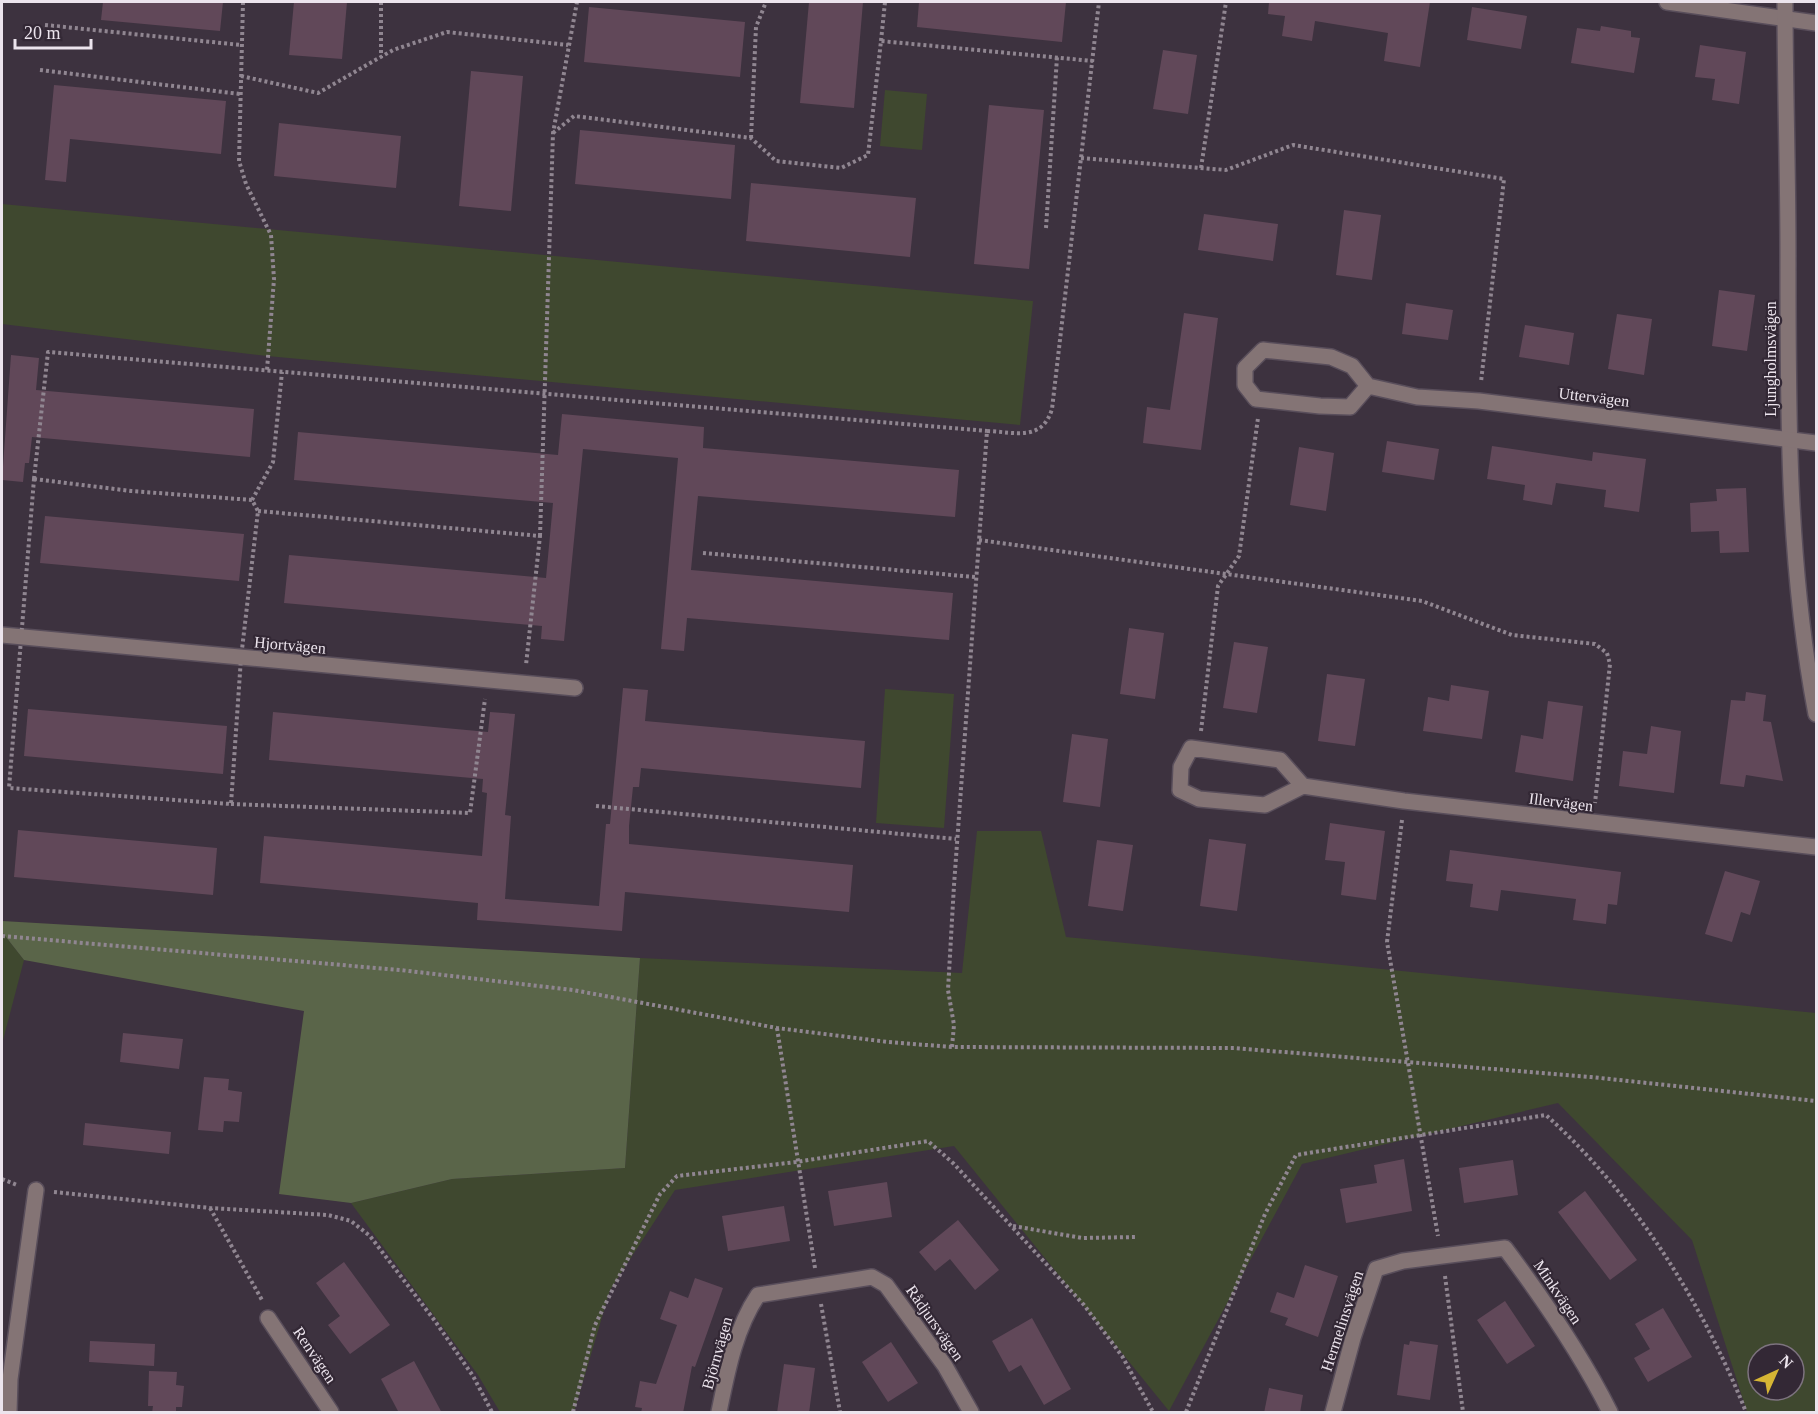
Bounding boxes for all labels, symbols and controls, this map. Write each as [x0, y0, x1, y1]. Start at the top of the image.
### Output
scale bar [15, 12, 92, 50]
text: 20 m [24, 23, 61, 43]
street label: Ljungholmsvägen [1762, 301, 1780, 417]
street label: Uttervägen [1558, 384, 1630, 411]
street label: Hjortvägen [253, 633, 327, 658]
street label: Illervägen [1528, 790, 1594, 815]
street label: Minkvägen [1530, 1257, 1585, 1328]
street label: Hermelinsvägen [1318, 1269, 1367, 1374]
street label: Rådjursvägen [902, 1282, 967, 1364]
street label: Björnvägen [699, 1315, 736, 1392]
street label: Renvägen [289, 1324, 340, 1387]
north arrow [1746, 1342, 1806, 1402]
text: N [1776, 1352, 1797, 1372]

